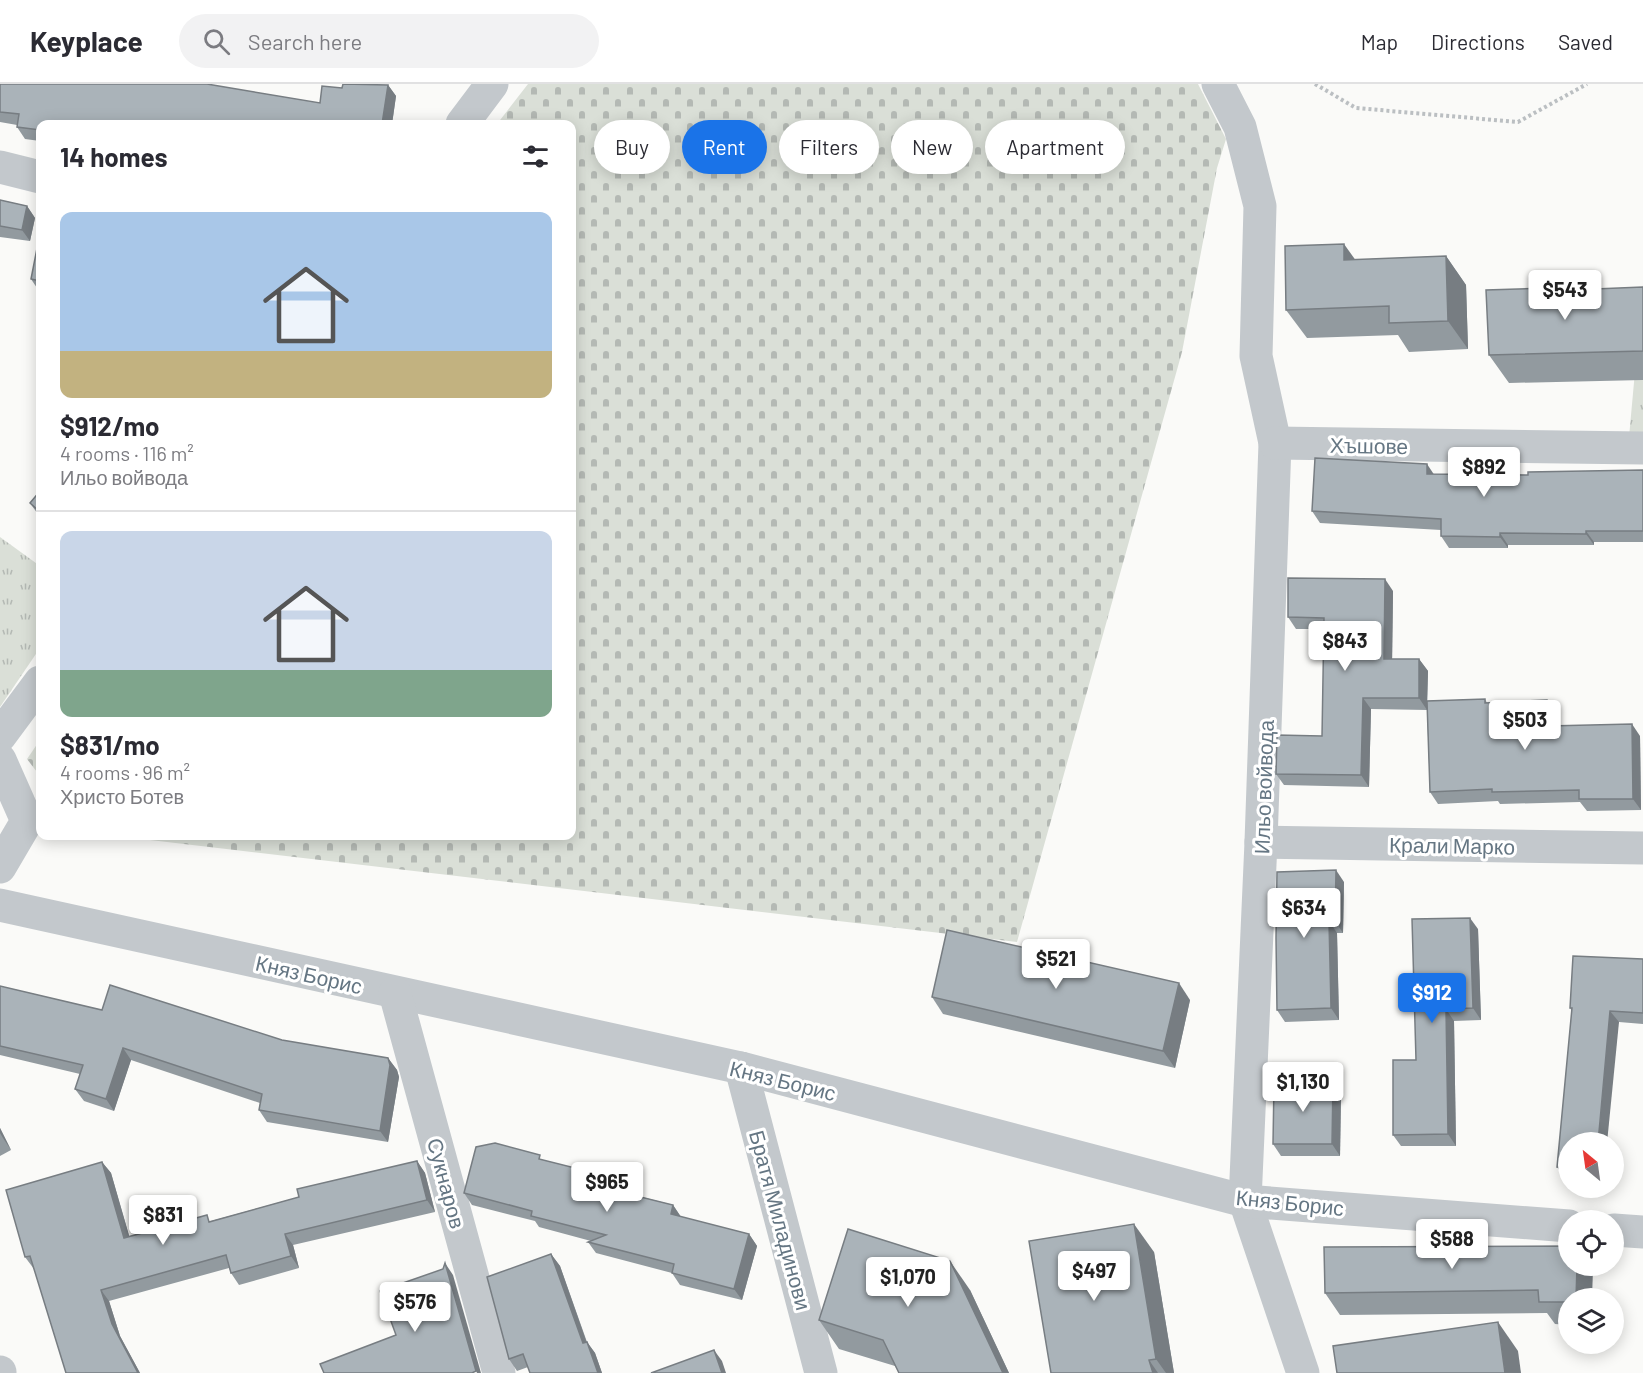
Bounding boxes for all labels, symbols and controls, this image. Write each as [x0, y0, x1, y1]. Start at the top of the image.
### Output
search box [179, 14, 599, 68]
text: Keyplace [30, 24, 143, 58]
icon: search [200, 25, 233, 58]
text: Search here [248, 28, 362, 54]
text: Map [1361, 29, 1398, 54]
text: Directions [1431, 29, 1525, 54]
text: Saved [1558, 29, 1613, 54]
chip: Buy [594, 120, 670, 174]
chip: Rent [682, 120, 767, 174]
chip: Filters [779, 120, 879, 174]
chip: New [891, 120, 973, 174]
chip: Apartment [985, 120, 1125, 174]
icon: filters [519, 140, 552, 173]
text: 14 homes [60, 141, 167, 172]
icon: home [252, 251, 360, 359]
pin: $543 [1529, 270, 1601, 321]
text: $543 [1542, 277, 1588, 301]
text: $912/mo [60, 410, 160, 441]
street label: Хъшове [1330, 432, 1408, 458]
text: 4 rooms · 116 m² [60, 441, 194, 465]
pin: $892 [1448, 447, 1520, 498]
text: $892 [1462, 454, 1506, 478]
text: Ильо войвода [60, 465, 188, 489]
icon: home [252, 570, 360, 678]
pin: $843 [1309, 621, 1381, 672]
text: $843 [1322, 628, 1368, 652]
pin: $503 [1489, 700, 1561, 751]
text: $503 [1503, 707, 1547, 731]
street label: Ильо войвода [1248, 719, 1278, 855]
text: $831/mo [60, 729, 160, 760]
text: 4 rooms · 96 m² [60, 760, 190, 784]
text: Христо Ботев [60, 784, 184, 808]
street label: Крали Марко [1389, 831, 1515, 859]
pin: $634 [1268, 888, 1340, 939]
text: $634 [1281, 895, 1327, 919]
pin: $521 [1020, 939, 1092, 990]
text: $521 [1036, 946, 1076, 970]
street label: Княз Борис [253, 950, 365, 998]
pin: $912 [1396, 973, 1468, 1024]
text: $912 [1412, 980, 1452, 1004]
street label: Княз Борис [727, 1055, 839, 1105]
pin: $1,130 [1254, 1062, 1352, 1113]
text: $1,130 [1276, 1069, 1330, 1093]
street label: Братя Миладинови [745, 1127, 817, 1313]
north arrow [1558, 1132, 1624, 1198]
map controls [1558, 1132, 1624, 1354]
street label: Сукнаров [423, 1135, 471, 1231]
pin: $965 [571, 1162, 643, 1213]
text: $965 [585, 1169, 629, 1193]
street label: Княз Борис [1235, 1184, 1345, 1220]
pin: $831 [127, 1195, 199, 1246]
text: $831 [143, 1202, 183, 1226]
button: locate [1558, 1210, 1624, 1276]
pin: $588 [1416, 1219, 1488, 1270]
text: $588 [1430, 1226, 1474, 1250]
pin: $497 [1058, 1251, 1130, 1302]
pin: $1,070 [859, 1257, 957, 1308]
text: $497 [1072, 1258, 1116, 1282]
text: $1,070 [880, 1264, 936, 1288]
pin: $576 [379, 1282, 451, 1333]
button: layers [1558, 1288, 1624, 1354]
text: $576 [394, 1289, 436, 1313]

